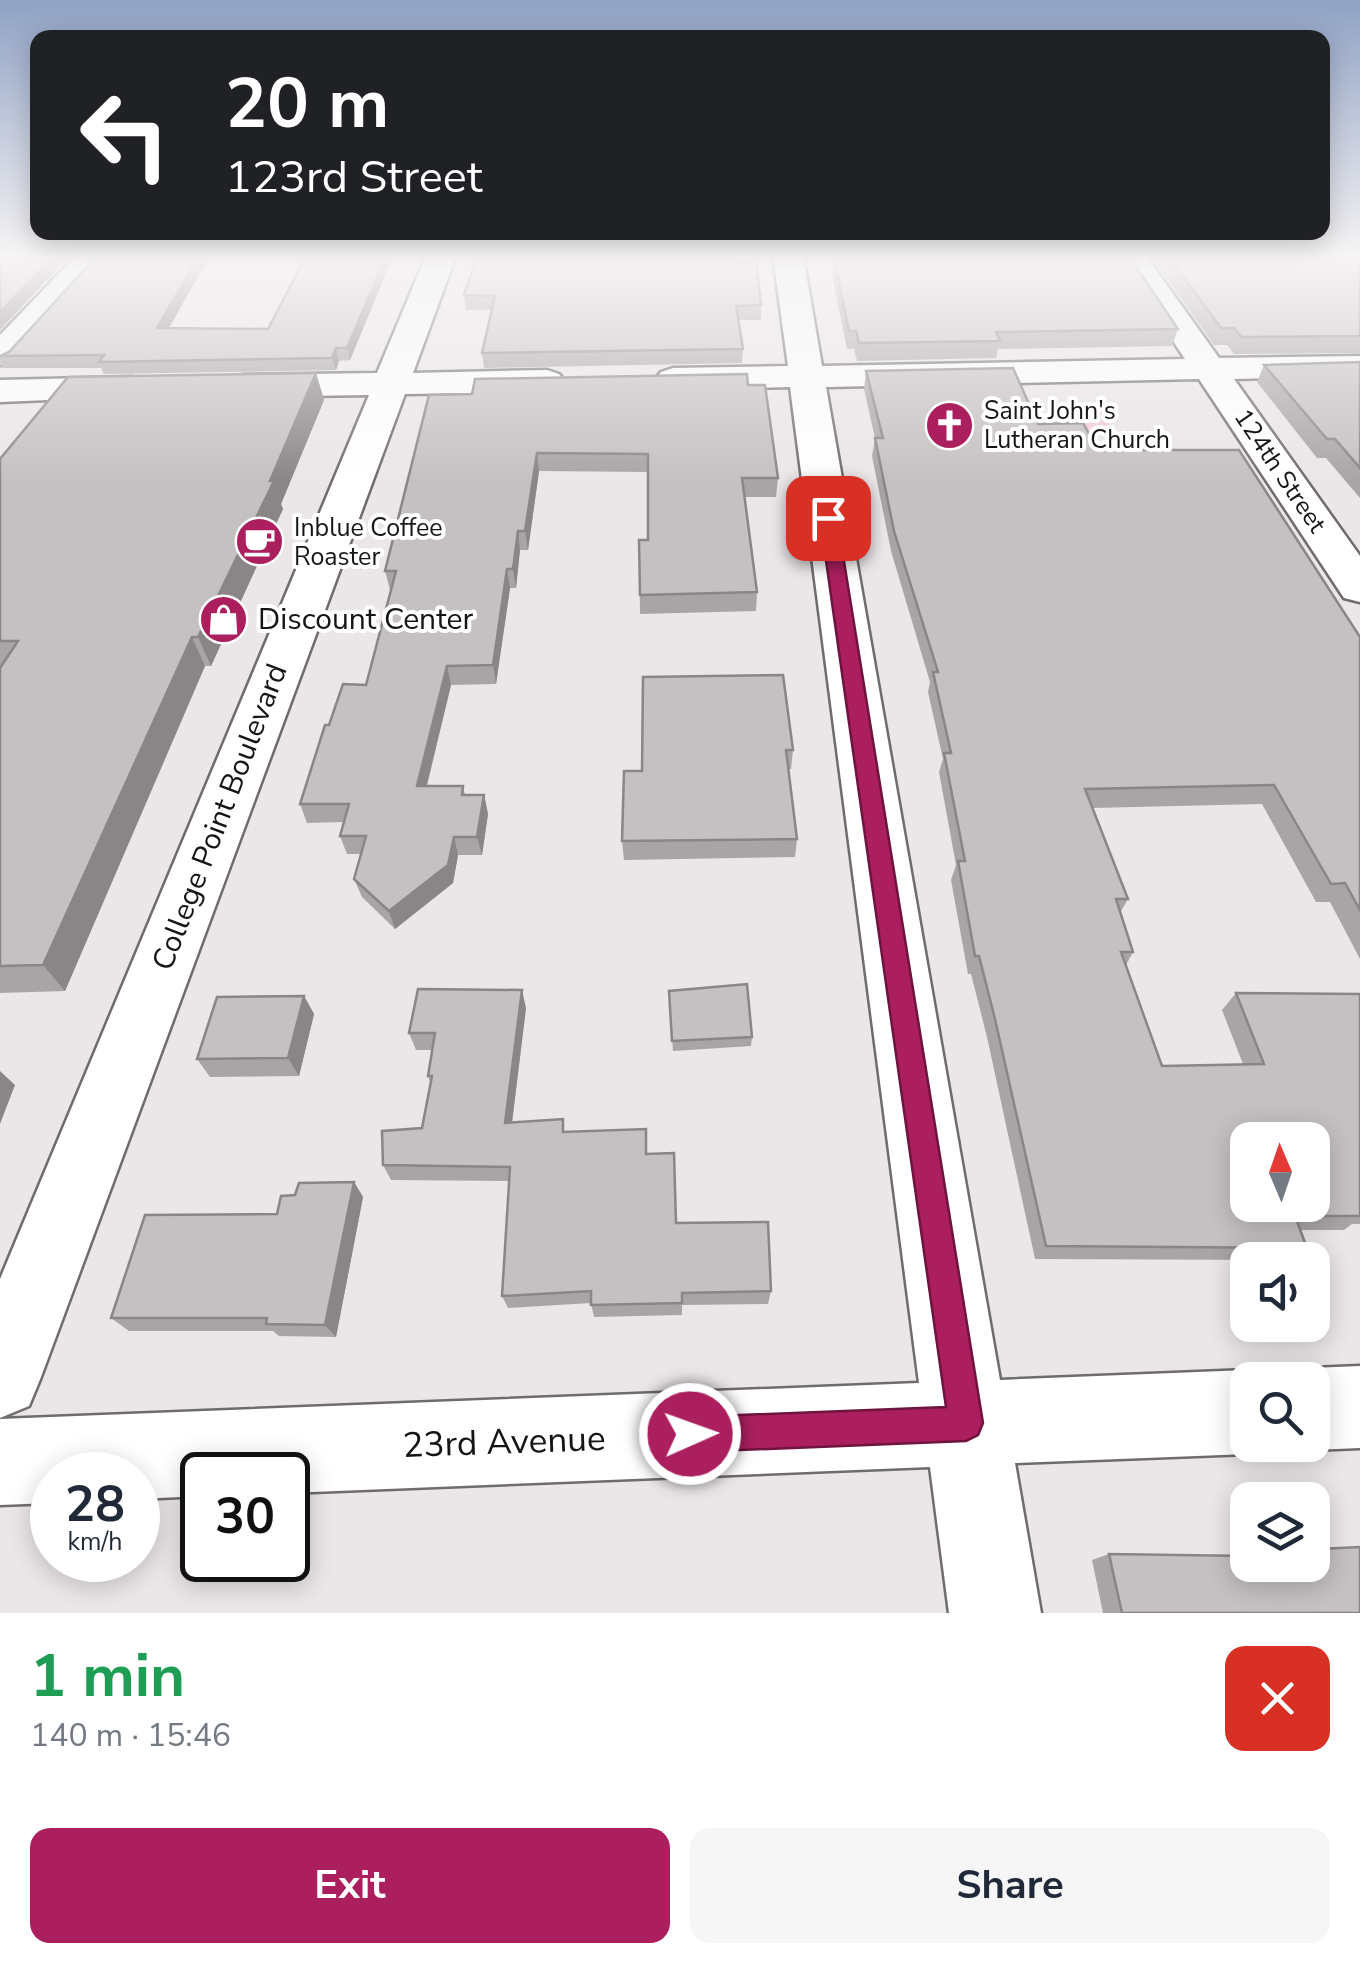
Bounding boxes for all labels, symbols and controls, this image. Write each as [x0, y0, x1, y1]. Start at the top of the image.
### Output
text: 20 m [225, 56, 389, 152]
icon: left [60, 70, 190, 200]
text: 123rd Street [225, 147, 482, 208]
place label: Saint John's Lutheran Church [984, 394, 1170, 457]
church icon: Saint John's Lutheran Church [923, 399, 975, 451]
street label: 124th Street [1226, 402, 1334, 540]
pin [786, 476, 871, 561]
icon: arrive [801, 491, 856, 546]
place label: Inblue Coffee Roaster [294, 511, 443, 574]
cafe icon: Inblue Coffee Roaster [233, 516, 285, 568]
shop icon: Discount Center [197, 593, 249, 645]
place label: Discount Center [258, 599, 473, 640]
street label: College Point Boulevard [143, 658, 297, 976]
north arrow [1230, 1122, 1330, 1222]
map controls [1230, 1122, 1330, 1582]
button: sound [1230, 1242, 1330, 1342]
button: search [1230, 1362, 1330, 1462]
position arrow [638, 1382, 742, 1486]
street label: 23rd Avenue [402, 1415, 606, 1469]
speed limit sign: 30 [180, 1452, 310, 1582]
text: 28 [65, 1470, 125, 1539]
button: layers [1230, 1482, 1330, 1582]
text: km/h [67, 1525, 123, 1559]
text: 1 min [30, 1635, 185, 1717]
button: close [1225, 1646, 1330, 1751]
text: 140 m · 15:46 [30, 1714, 231, 1757]
button: Exit [30, 1828, 670, 1943]
button: Share [690, 1828, 1330, 1943]

